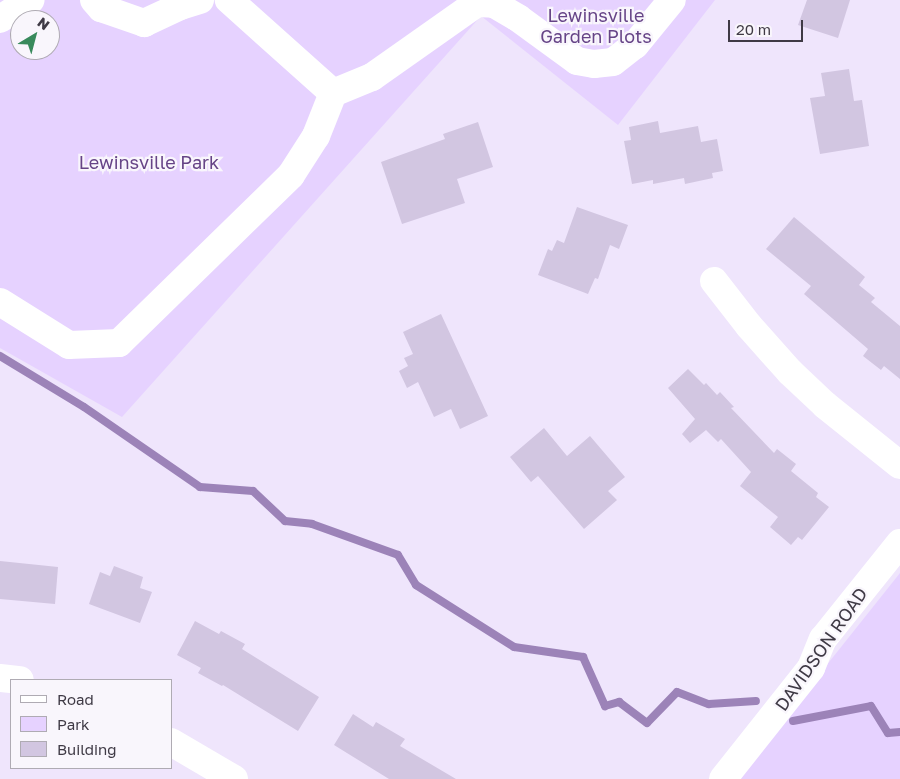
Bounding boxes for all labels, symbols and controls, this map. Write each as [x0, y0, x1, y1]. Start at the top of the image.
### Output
park label: Lewinsville Garden Plots [540, 5, 652, 48]
north arrow [10, 10, 60, 60]
scale bar [730, 10, 805, 42]
text: N [34, 13, 53, 33]
text: 20 m [736, 20, 771, 38]
park label: Lewinsville Park [79, 151, 219, 173]
street label: DAVIDSON ROAD [770, 583, 872, 715]
legend [10, 679, 172, 769]
text: Road [57, 690, 94, 708]
text: Park [57, 715, 89, 733]
text: Building [57, 740, 117, 758]

